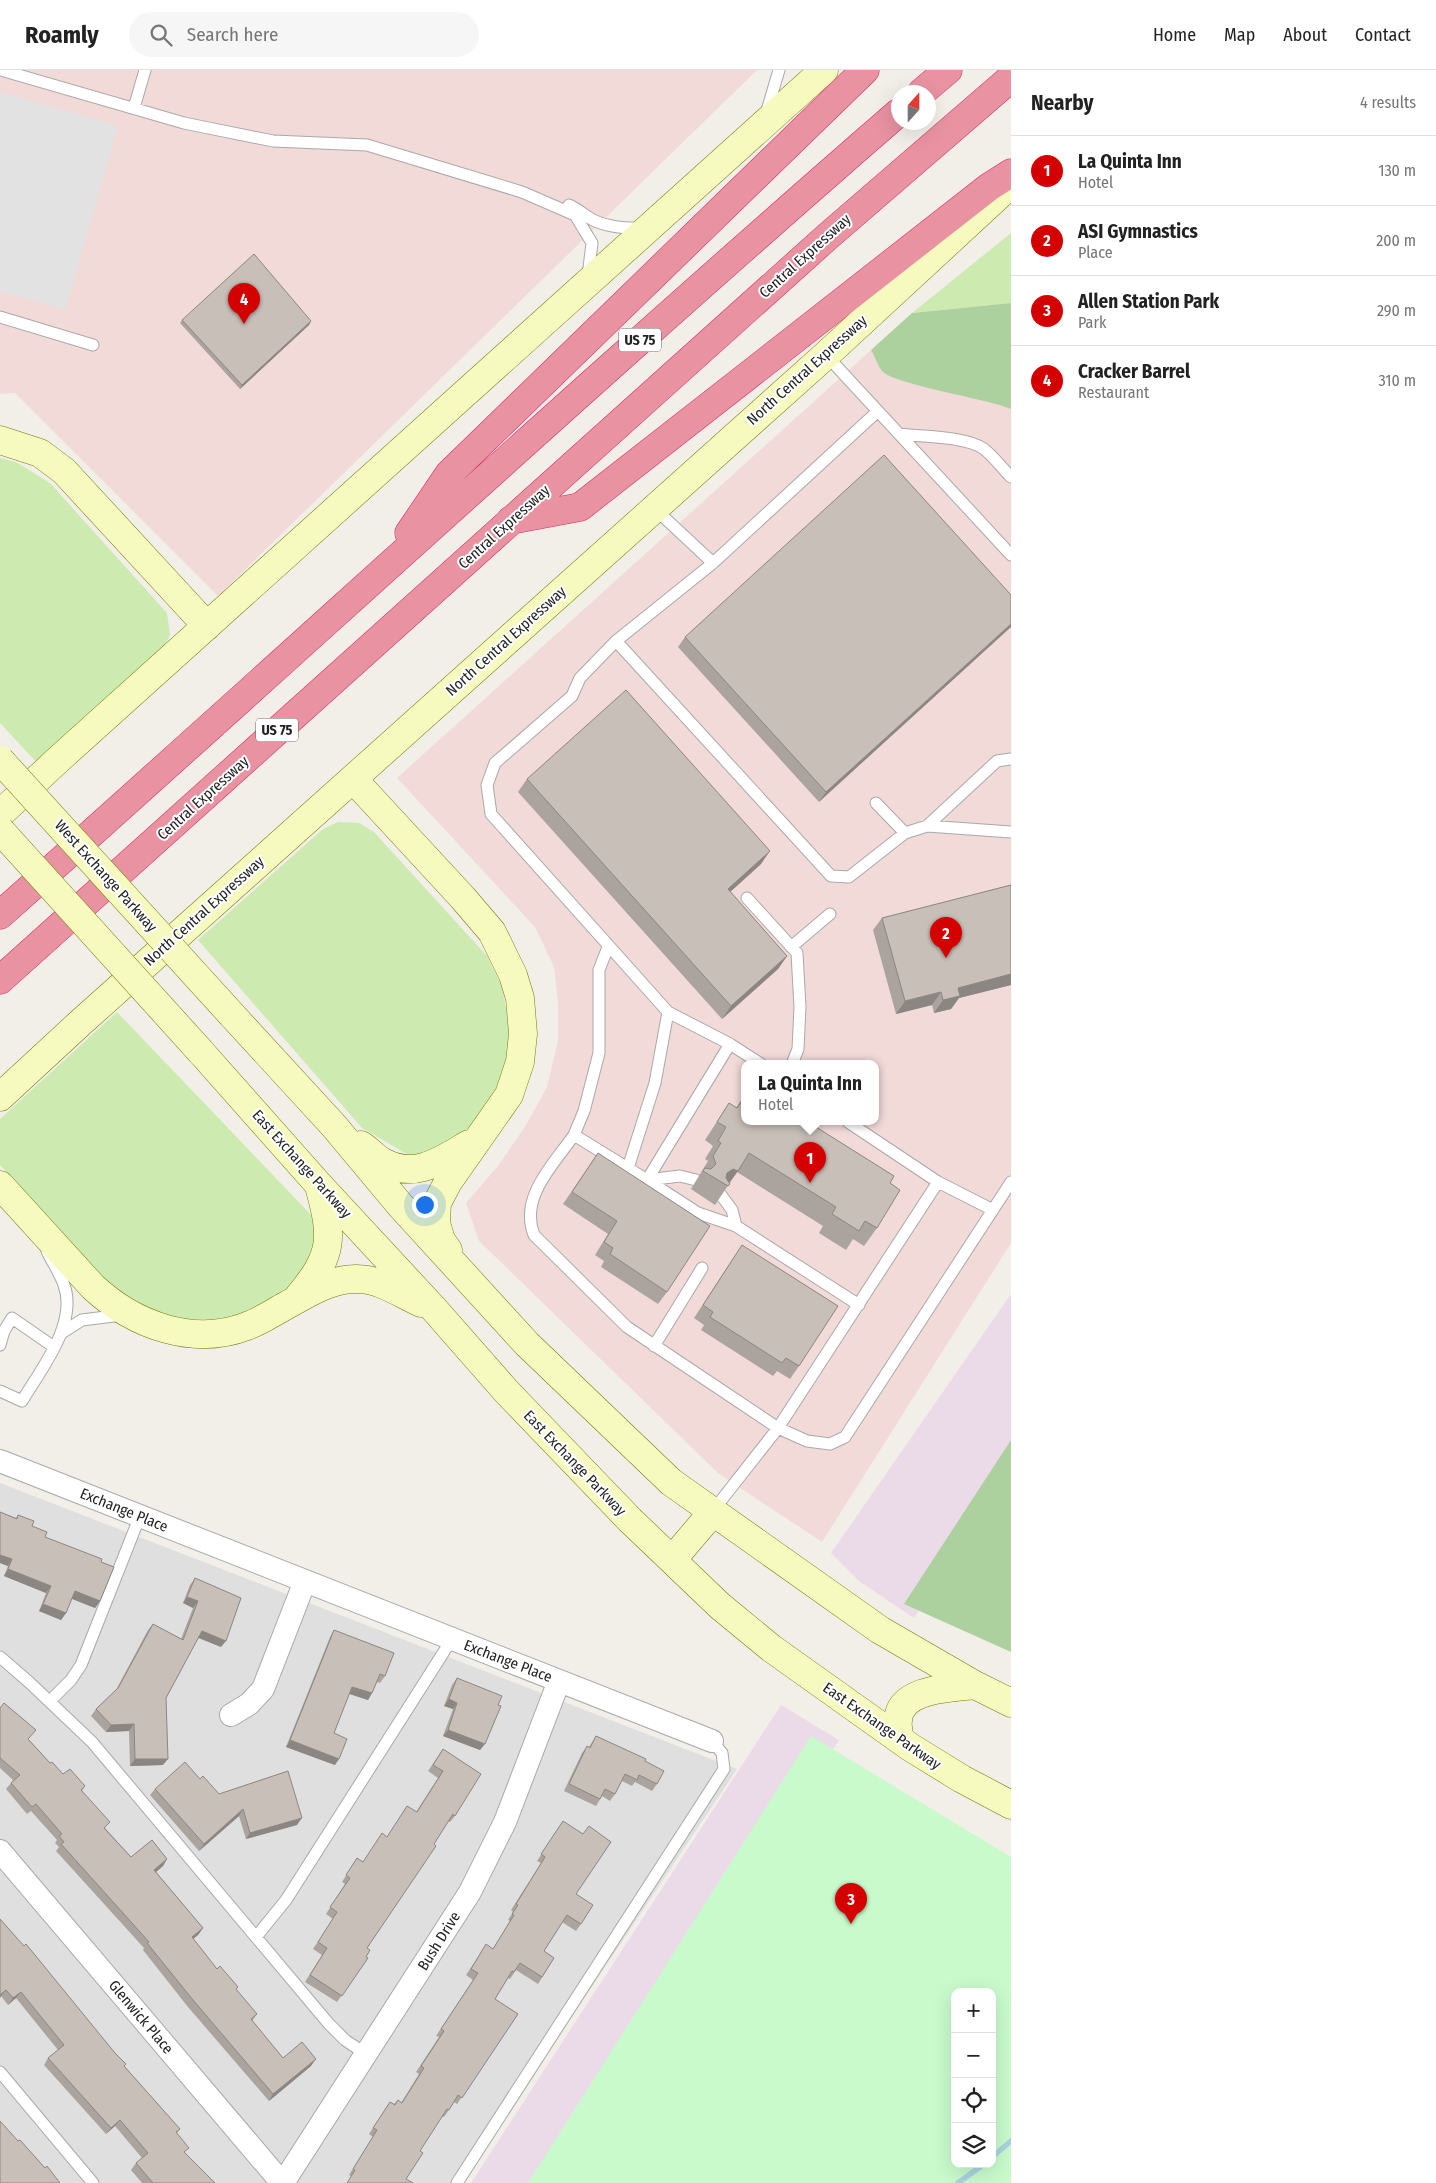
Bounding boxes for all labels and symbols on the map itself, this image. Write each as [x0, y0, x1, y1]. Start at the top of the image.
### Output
north arrow [891, 85, 936, 130]
street label: Central Expressway [756, 210, 855, 302]
pin: 4 [228, 283, 260, 324]
street label: North Central Expressway [743, 311, 871, 429]
road number: US 75 [619, 328, 661, 352]
street label: Central Expressway [455, 481, 554, 573]
street label: North Central Expressway [442, 582, 570, 700]
road number: US 75 [256, 718, 298, 742]
street label: Central Expressway [154, 752, 253, 844]
street label: West Exchange Parkway [51, 816, 161, 936]
street label: North Central Expressway [140, 852, 268, 970]
pin: 2 [930, 917, 962, 958]
street label: East Exchange Parkway [249, 1106, 356, 1222]
pin: 1 [794, 1142, 826, 1183]
your location [412, 1192, 438, 1218]
street label: East Exchange Parkway [520, 1406, 630, 1520]
street label: Exchange Place [77, 1484, 171, 1536]
street label: Exchange Place [461, 1636, 555, 1686]
street label: East Exchange Parkway [820, 1679, 945, 1774]
pin: 3 [835, 1883, 867, 1924]
street label: Bush Drive [414, 1908, 464, 1974]
street label: Glenwick Place [105, 1976, 177, 2058]

